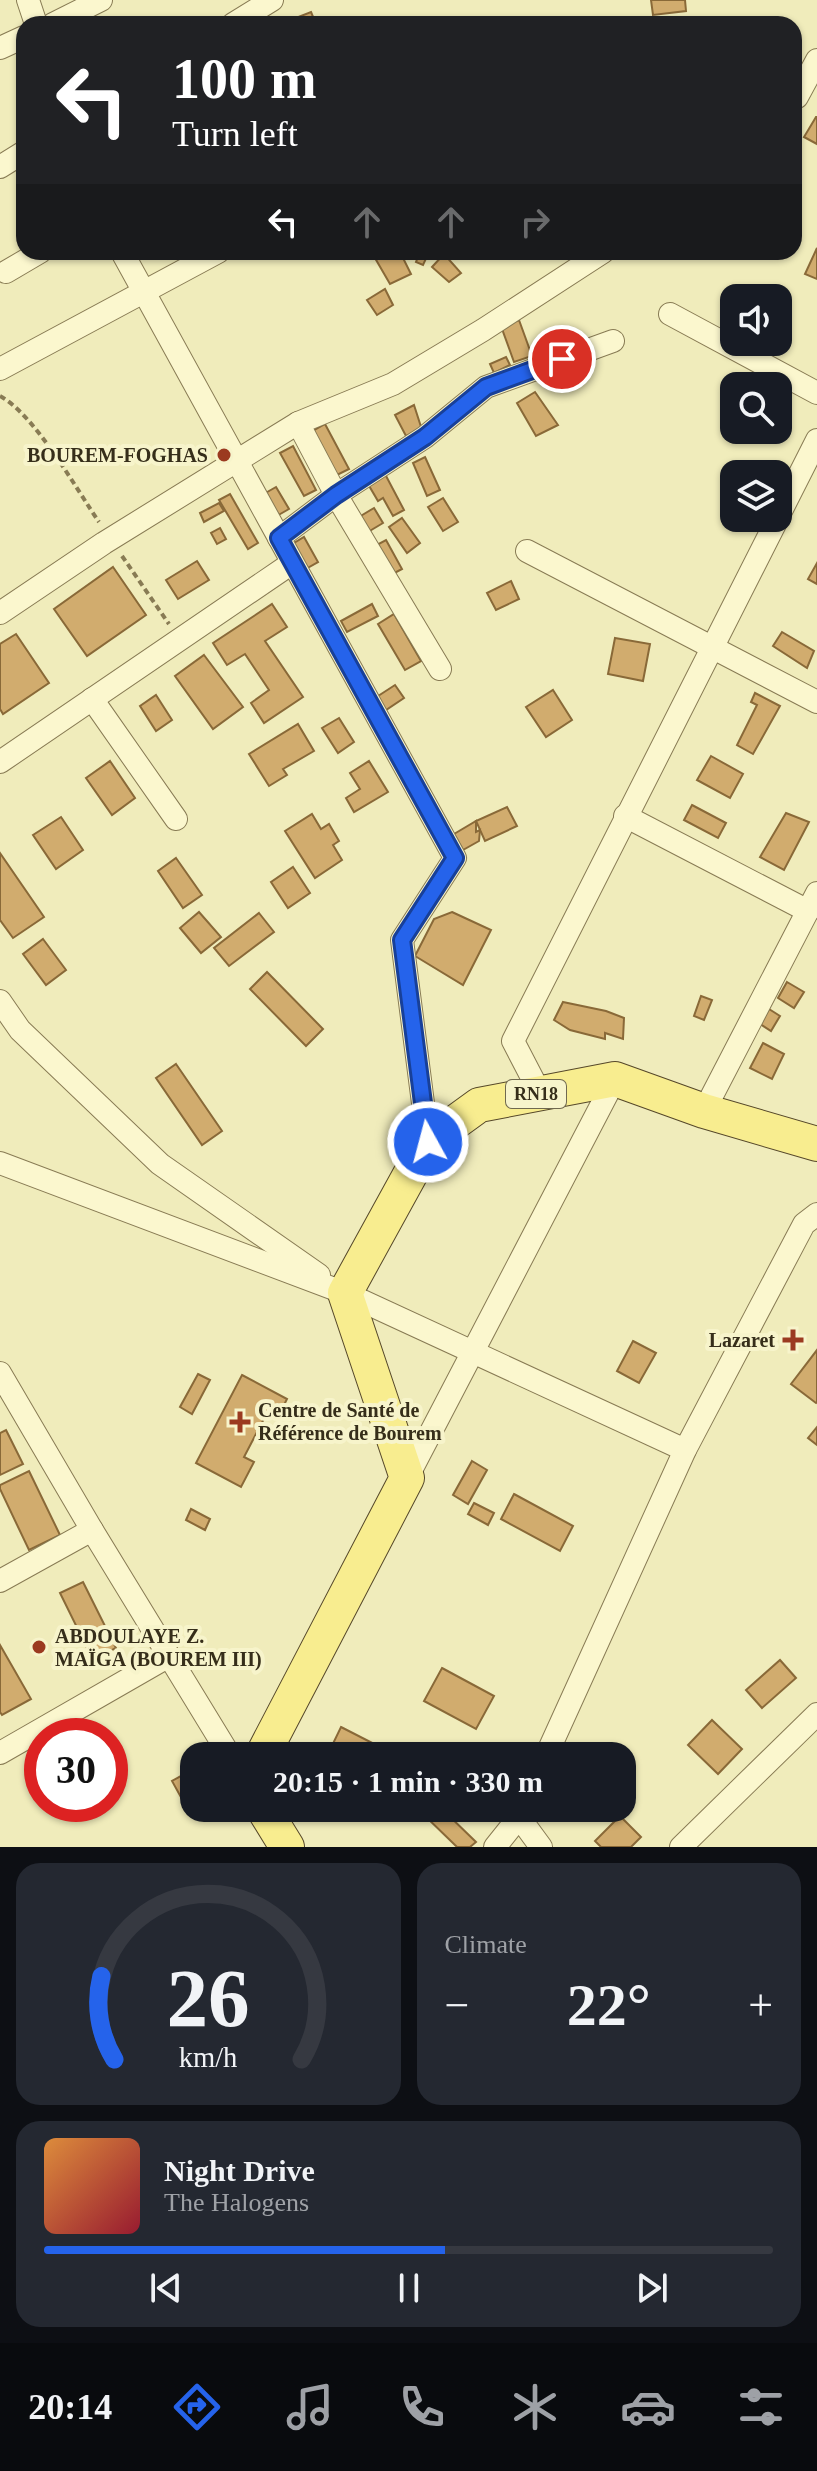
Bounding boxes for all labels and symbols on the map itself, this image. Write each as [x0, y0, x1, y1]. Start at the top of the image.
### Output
pin [528, 325, 596, 393]
place label: BOUREM-FOGHAS [27, 444, 208, 466]
marker: BOUREM-FOGHAS [215, 446, 233, 464]
road number: RN18 [506, 1080, 566, 1108]
position arrow [386, 1100, 470, 1184]
place label: Lazaret [709, 1329, 775, 1351]
marker: Lazaret [782, 1329, 804, 1351]
place label: Centre de Santé de Référence de Bourem [258, 1399, 442, 1444]
marker: Centre de Santé de Référence de Bourem [229, 1411, 251, 1433]
place label: ABDOULAYE Z. MAÏGA (BOUREM III) [55, 1625, 262, 1671]
marker: ABDOULAYE Z. MAÏGA (BOUREM III) [30, 1638, 48, 1656]
speed limit sign: 30 [24, 1718, 128, 1822]

